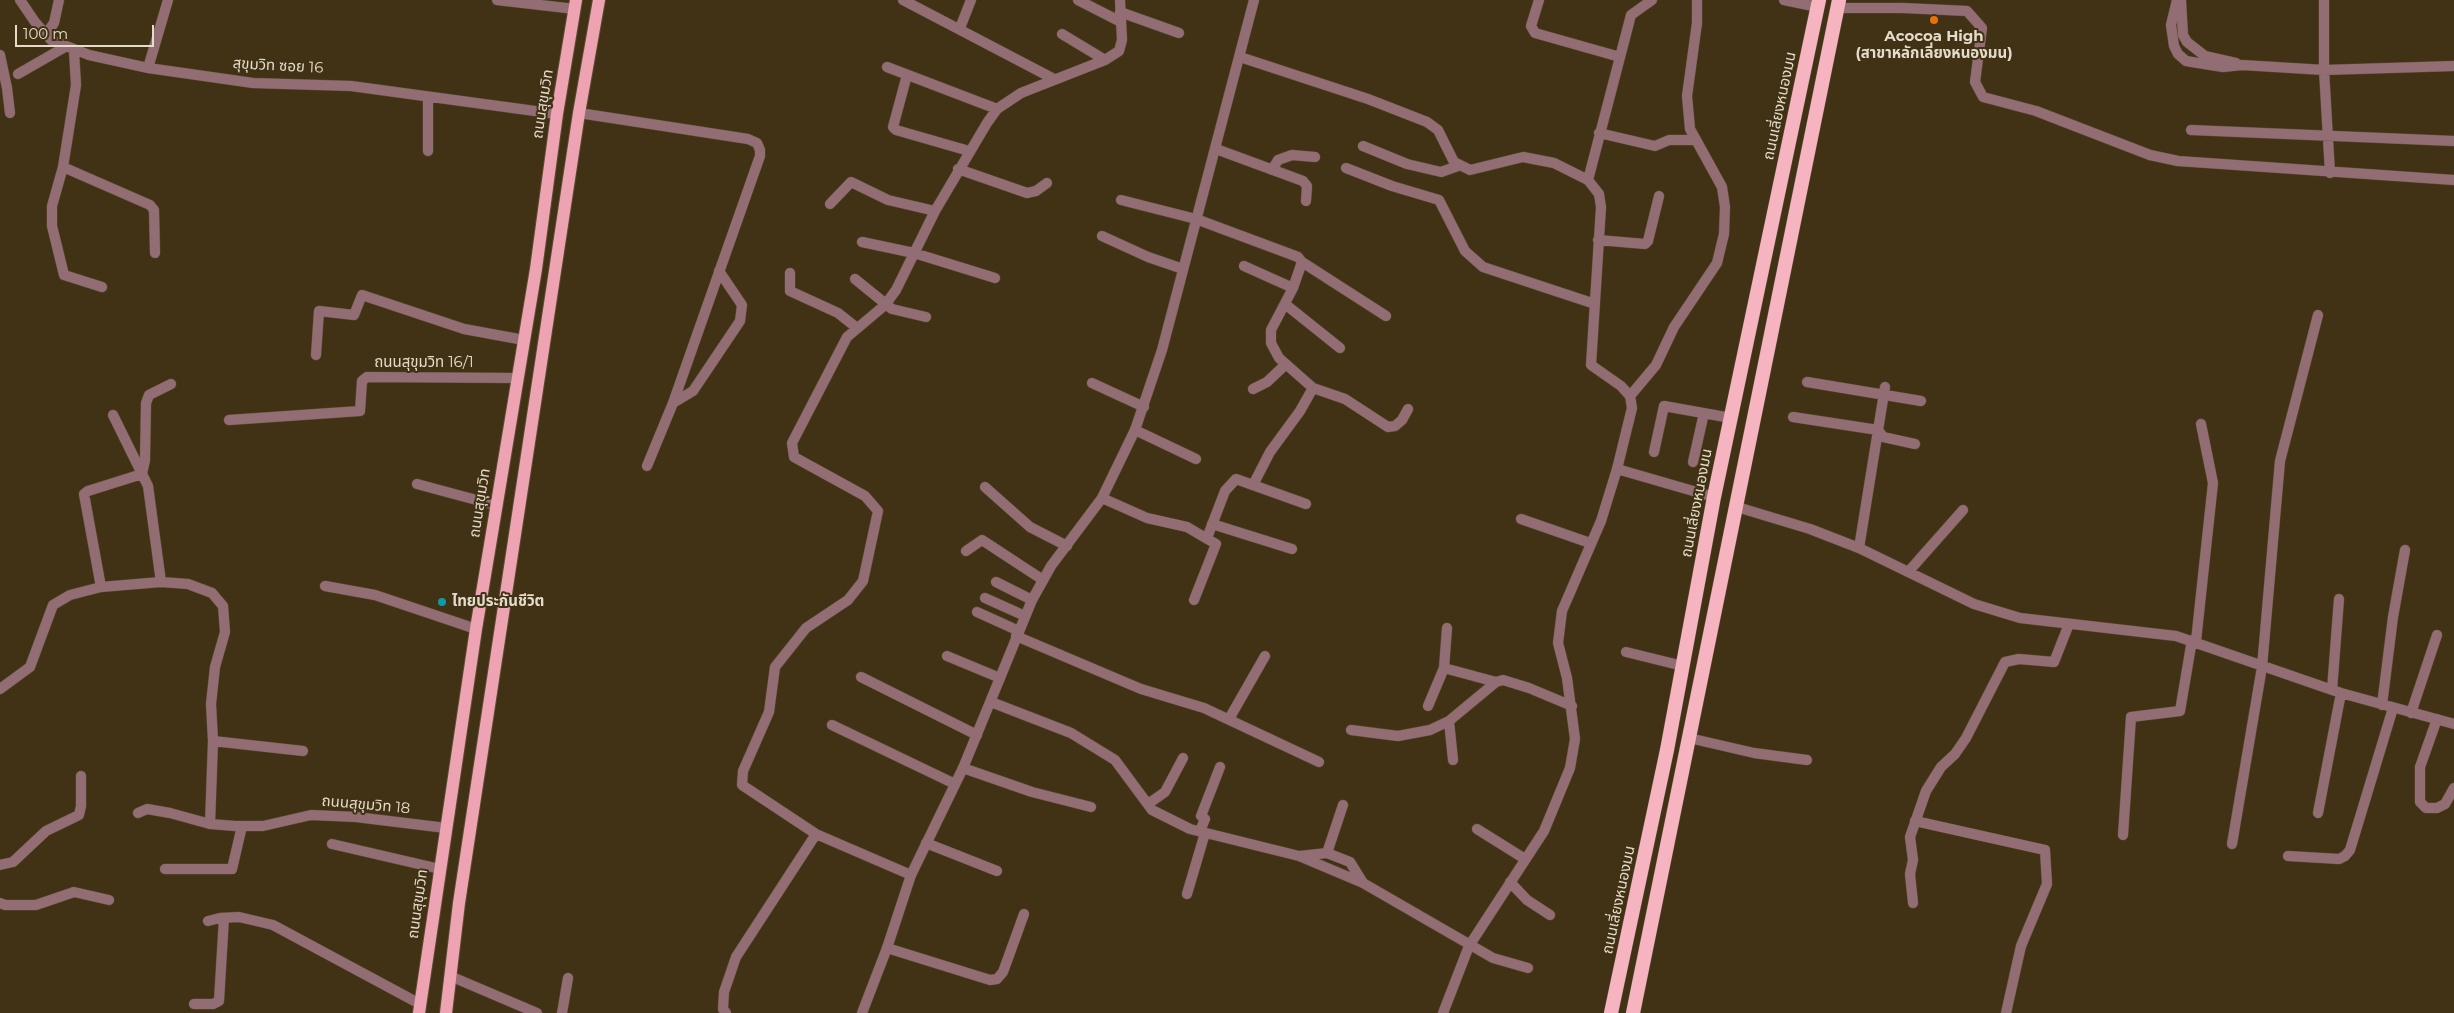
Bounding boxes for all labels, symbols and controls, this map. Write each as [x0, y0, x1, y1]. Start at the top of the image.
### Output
marker: Acocoa High (สาขาหลักเลี่ยงหนองมน) [1928, 14, 1940, 26]
scale bar [18, 15, 156, 47]
text: 100 m [23, 24, 68, 43]
place label: Acocoa High (สาขาหลักเลี่ยงหนองมน) [1855, 28, 2013, 63]
street label: ถนนเลี่ยงหนองมน [1760, 50, 1800, 162]
street label: สุขุมวิท ซอย 16 [232, 55, 324, 77]
street label: ถนนสุขุมวิท [529, 68, 557, 140]
street label: ถนนสุขุมวิท 16/1 [374, 354, 474, 372]
street label: ถนนเลี่ยงหนองมน [1678, 447, 1716, 559]
street label: ถนนสุขุมวิท [466, 467, 494, 539]
place label: ไทยประกันชีวิต [452, 593, 544, 611]
marker: ไทยประกันชีวิต [436, 596, 448, 608]
street label: ถนนสุขุมวิท 18 [321, 792, 411, 818]
street label: ถนนเลี่ยงหนองมน [1599, 844, 1639, 956]
street label: ถนนสุขุมวิท [404, 868, 432, 940]

